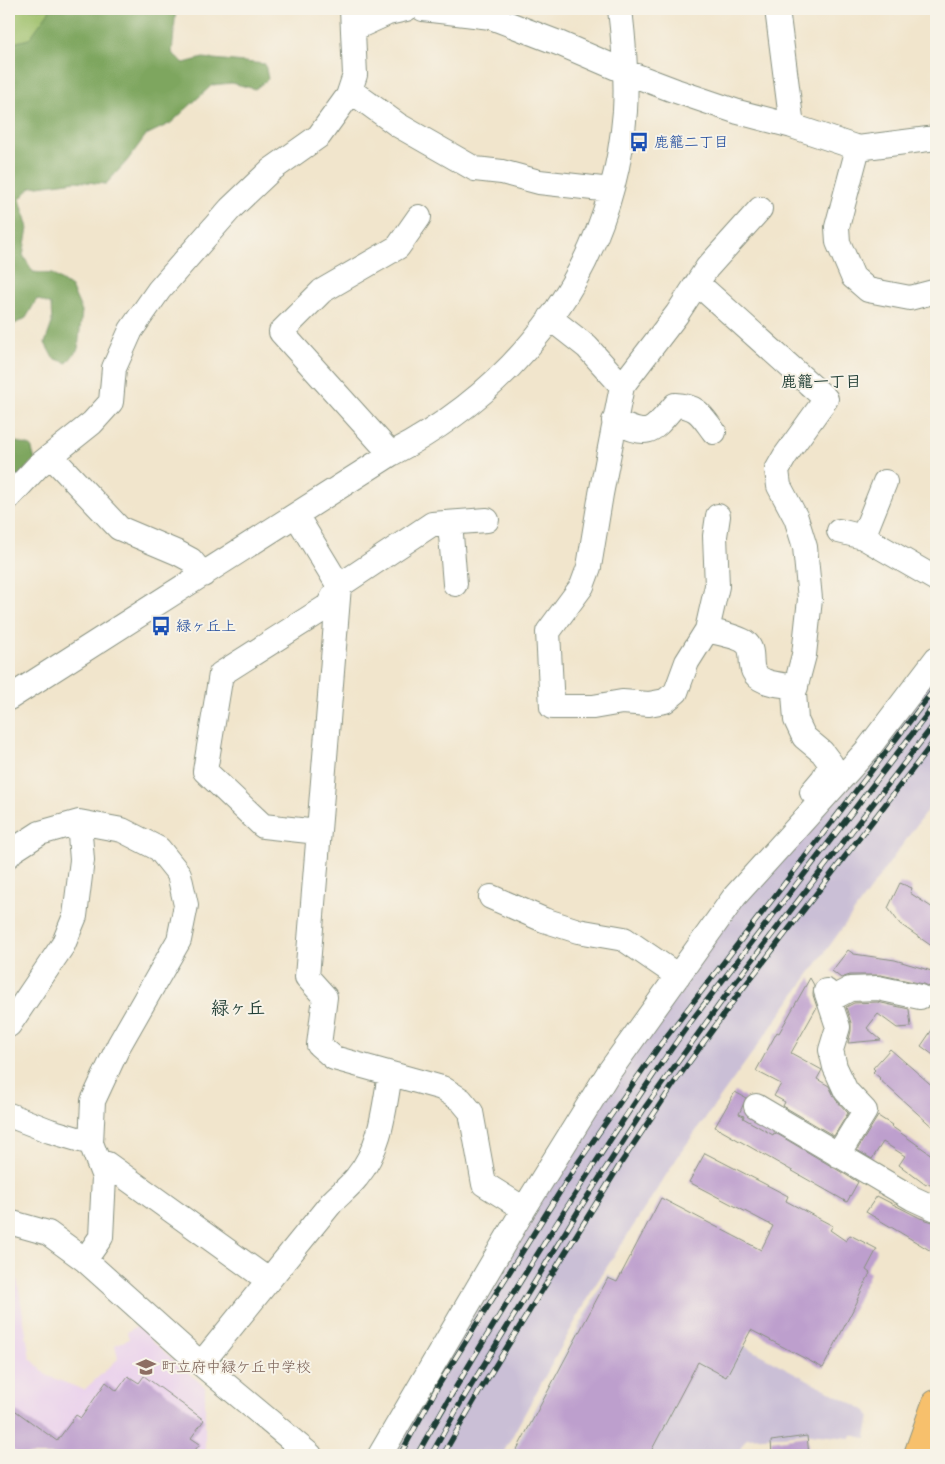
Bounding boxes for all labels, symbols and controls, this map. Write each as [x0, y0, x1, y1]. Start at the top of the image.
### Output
bus stop icon: 鹿籠二丁目 [628, 131, 650, 153]
place label: 鹿籠二丁目 [654, 133, 729, 153]
district label: 鹿籠一丁目 [781, 372, 861, 393]
bus stop icon: 緑ヶ丘上 [150, 615, 172, 637]
place label: 緑ヶ丘上 [176, 617, 236, 637]
district label: 緑ヶ丘 [211, 997, 265, 1021]
school or university icon: 町立府中緑ケ丘中学校 [135, 1356, 157, 1378]
place label: 町立府中緑ケ丘中学校 [161, 1358, 311, 1378]

